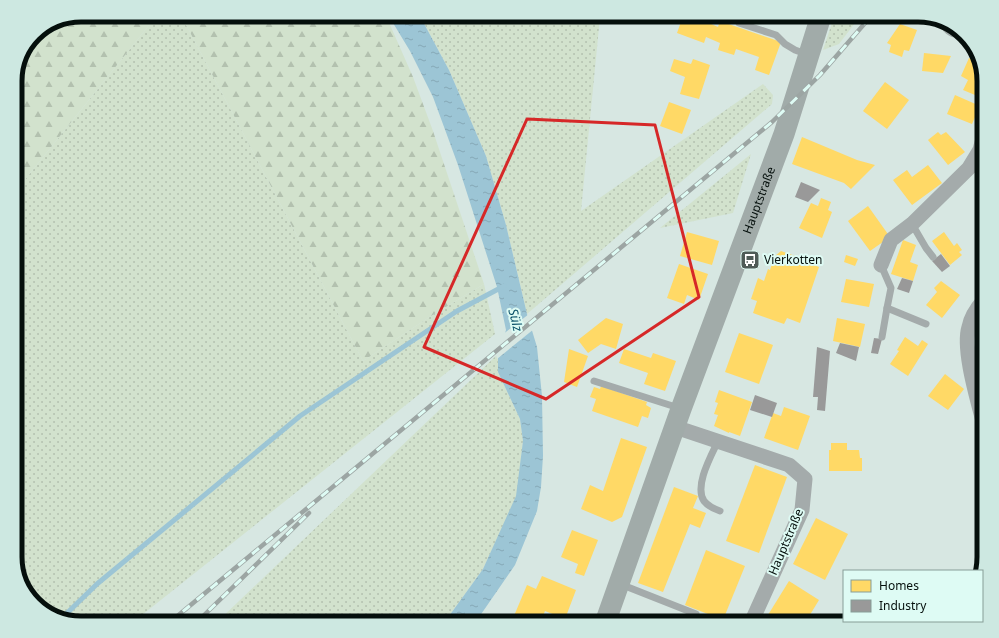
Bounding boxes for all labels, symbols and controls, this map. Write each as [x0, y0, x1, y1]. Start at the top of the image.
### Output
street label: Hauptstraße [738, 164, 779, 236]
bus stop icon: Vierkotten [739, 249, 761, 271]
place label: Vierkotten [764, 251, 823, 268]
water label: Sülz [504, 307, 528, 334]
street label: Hauptstraße [764, 506, 807, 578]
legend [843, 570, 983, 622]
text: Homes [879, 577, 919, 594]
text: Industry [879, 597, 927, 614]

